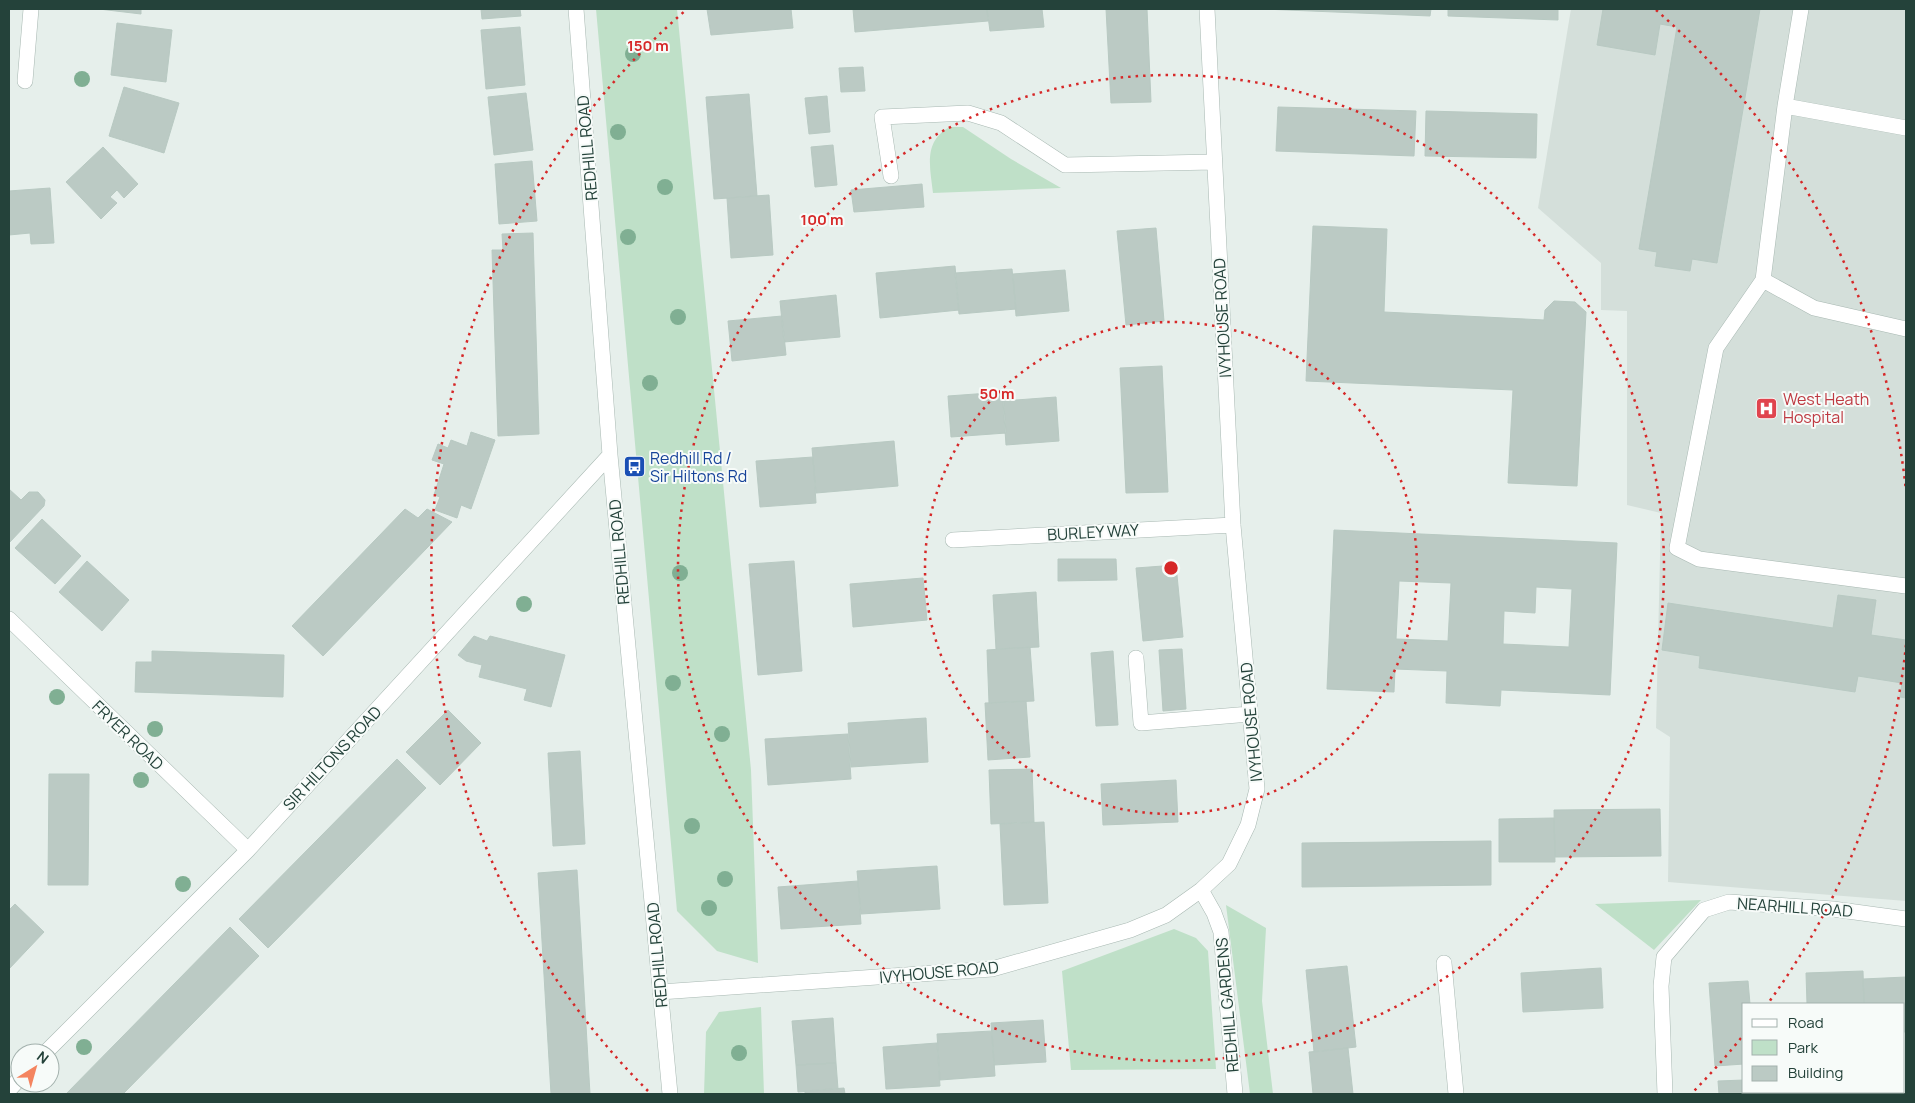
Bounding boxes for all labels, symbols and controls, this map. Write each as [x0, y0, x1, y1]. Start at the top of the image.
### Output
text: 150 m [627, 35, 669, 56]
street label: REDHILL ROAD [571, 94, 603, 202]
text: 100 m [801, 209, 843, 230]
street label: IVYHOUSE ROAD [1208, 257, 1236, 378]
text: 50 m [979, 383, 1015, 404]
place label: West Heath Hospital [1783, 388, 1869, 428]
hospital icon: West Heath Hospital [1755, 396, 1779, 420]
place label: Redhill Rd / Sir Hiltons Rd [650, 447, 747, 487]
bus stop icon: Redhill Rd / Sir Hiltons Rd [622, 455, 646, 479]
street label: REDHILL ROAD [603, 498, 635, 606]
street label: BURLEY WAY [1047, 519, 1140, 545]
centre of rings [1162, 559, 1180, 577]
street label: IVYHOUSE ROAD [1235, 661, 1267, 783]
street label: FRYER ROAD [87, 695, 169, 775]
street label: SIR HILTONS ROAD [278, 701, 386, 815]
street label: NEARHILL ROAD [1736, 892, 1854, 922]
street label: REDHILL ROAD [641, 901, 673, 1009]
street label: REDHILL GARDENS [1210, 937, 1244, 1073]
street label: IVYHOUSE ROAD [878, 956, 1000, 988]
legend [1742, 1003, 1905, 1093]
text: Road [1788, 1012, 1824, 1033]
text: Park [1788, 1037, 1818, 1058]
north arrow [10, 1043, 60, 1093]
text: N [33, 1047, 53, 1068]
text: Building [1788, 1062, 1843, 1083]

